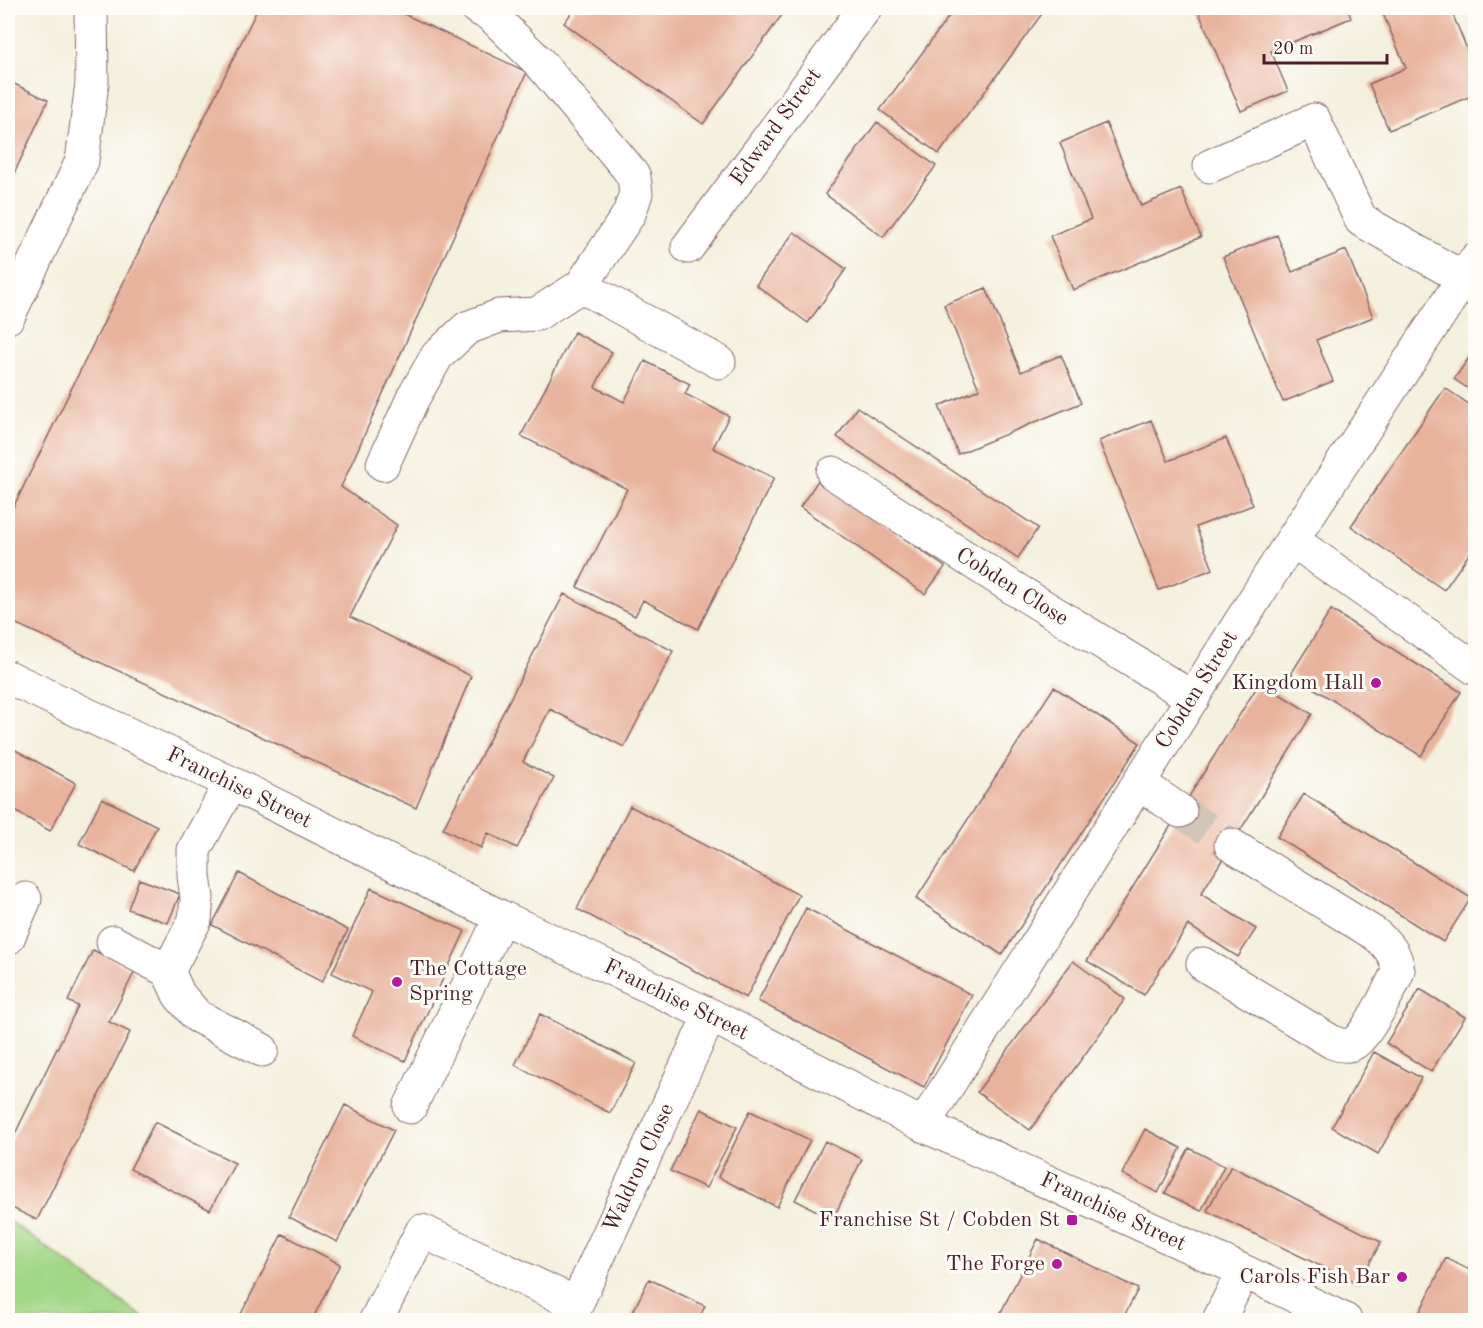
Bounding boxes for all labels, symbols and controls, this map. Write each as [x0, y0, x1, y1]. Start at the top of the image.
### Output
scale bar [1264, 27, 1387, 65]
text: 20 m [1273, 40, 1313, 58]
street label: Edward Street [726, 64, 826, 190]
street label: Cobden Close [952, 544, 1072, 630]
street label: Cobden Street [1152, 627, 1242, 753]
place label: Kingdom Hall [1232, 672, 1364, 694]
marker: Kingdom Hall [1369, 676, 1383, 690]
street label: Franchise Street [163, 743, 315, 833]
street label: Franchise Street [600, 955, 752, 1045]
place label: The Cottage Spring [409, 958, 527, 1005]
marker: The Cottage Spring [390, 975, 404, 989]
street label: Waldron Close [600, 1100, 678, 1236]
street label: Franchise Street [1037, 1169, 1189, 1255]
place label: Franchise St / Cobden St [819, 1209, 1060, 1231]
marker: Franchise St / Cobden St [1065, 1213, 1079, 1227]
place label: The Forge [946, 1253, 1045, 1275]
marker: The Forge [1050, 1257, 1064, 1271]
place label: Carols Fish Bar [1239, 1266, 1390, 1288]
marker: Carols Fish Bar [1395, 1270, 1409, 1284]

